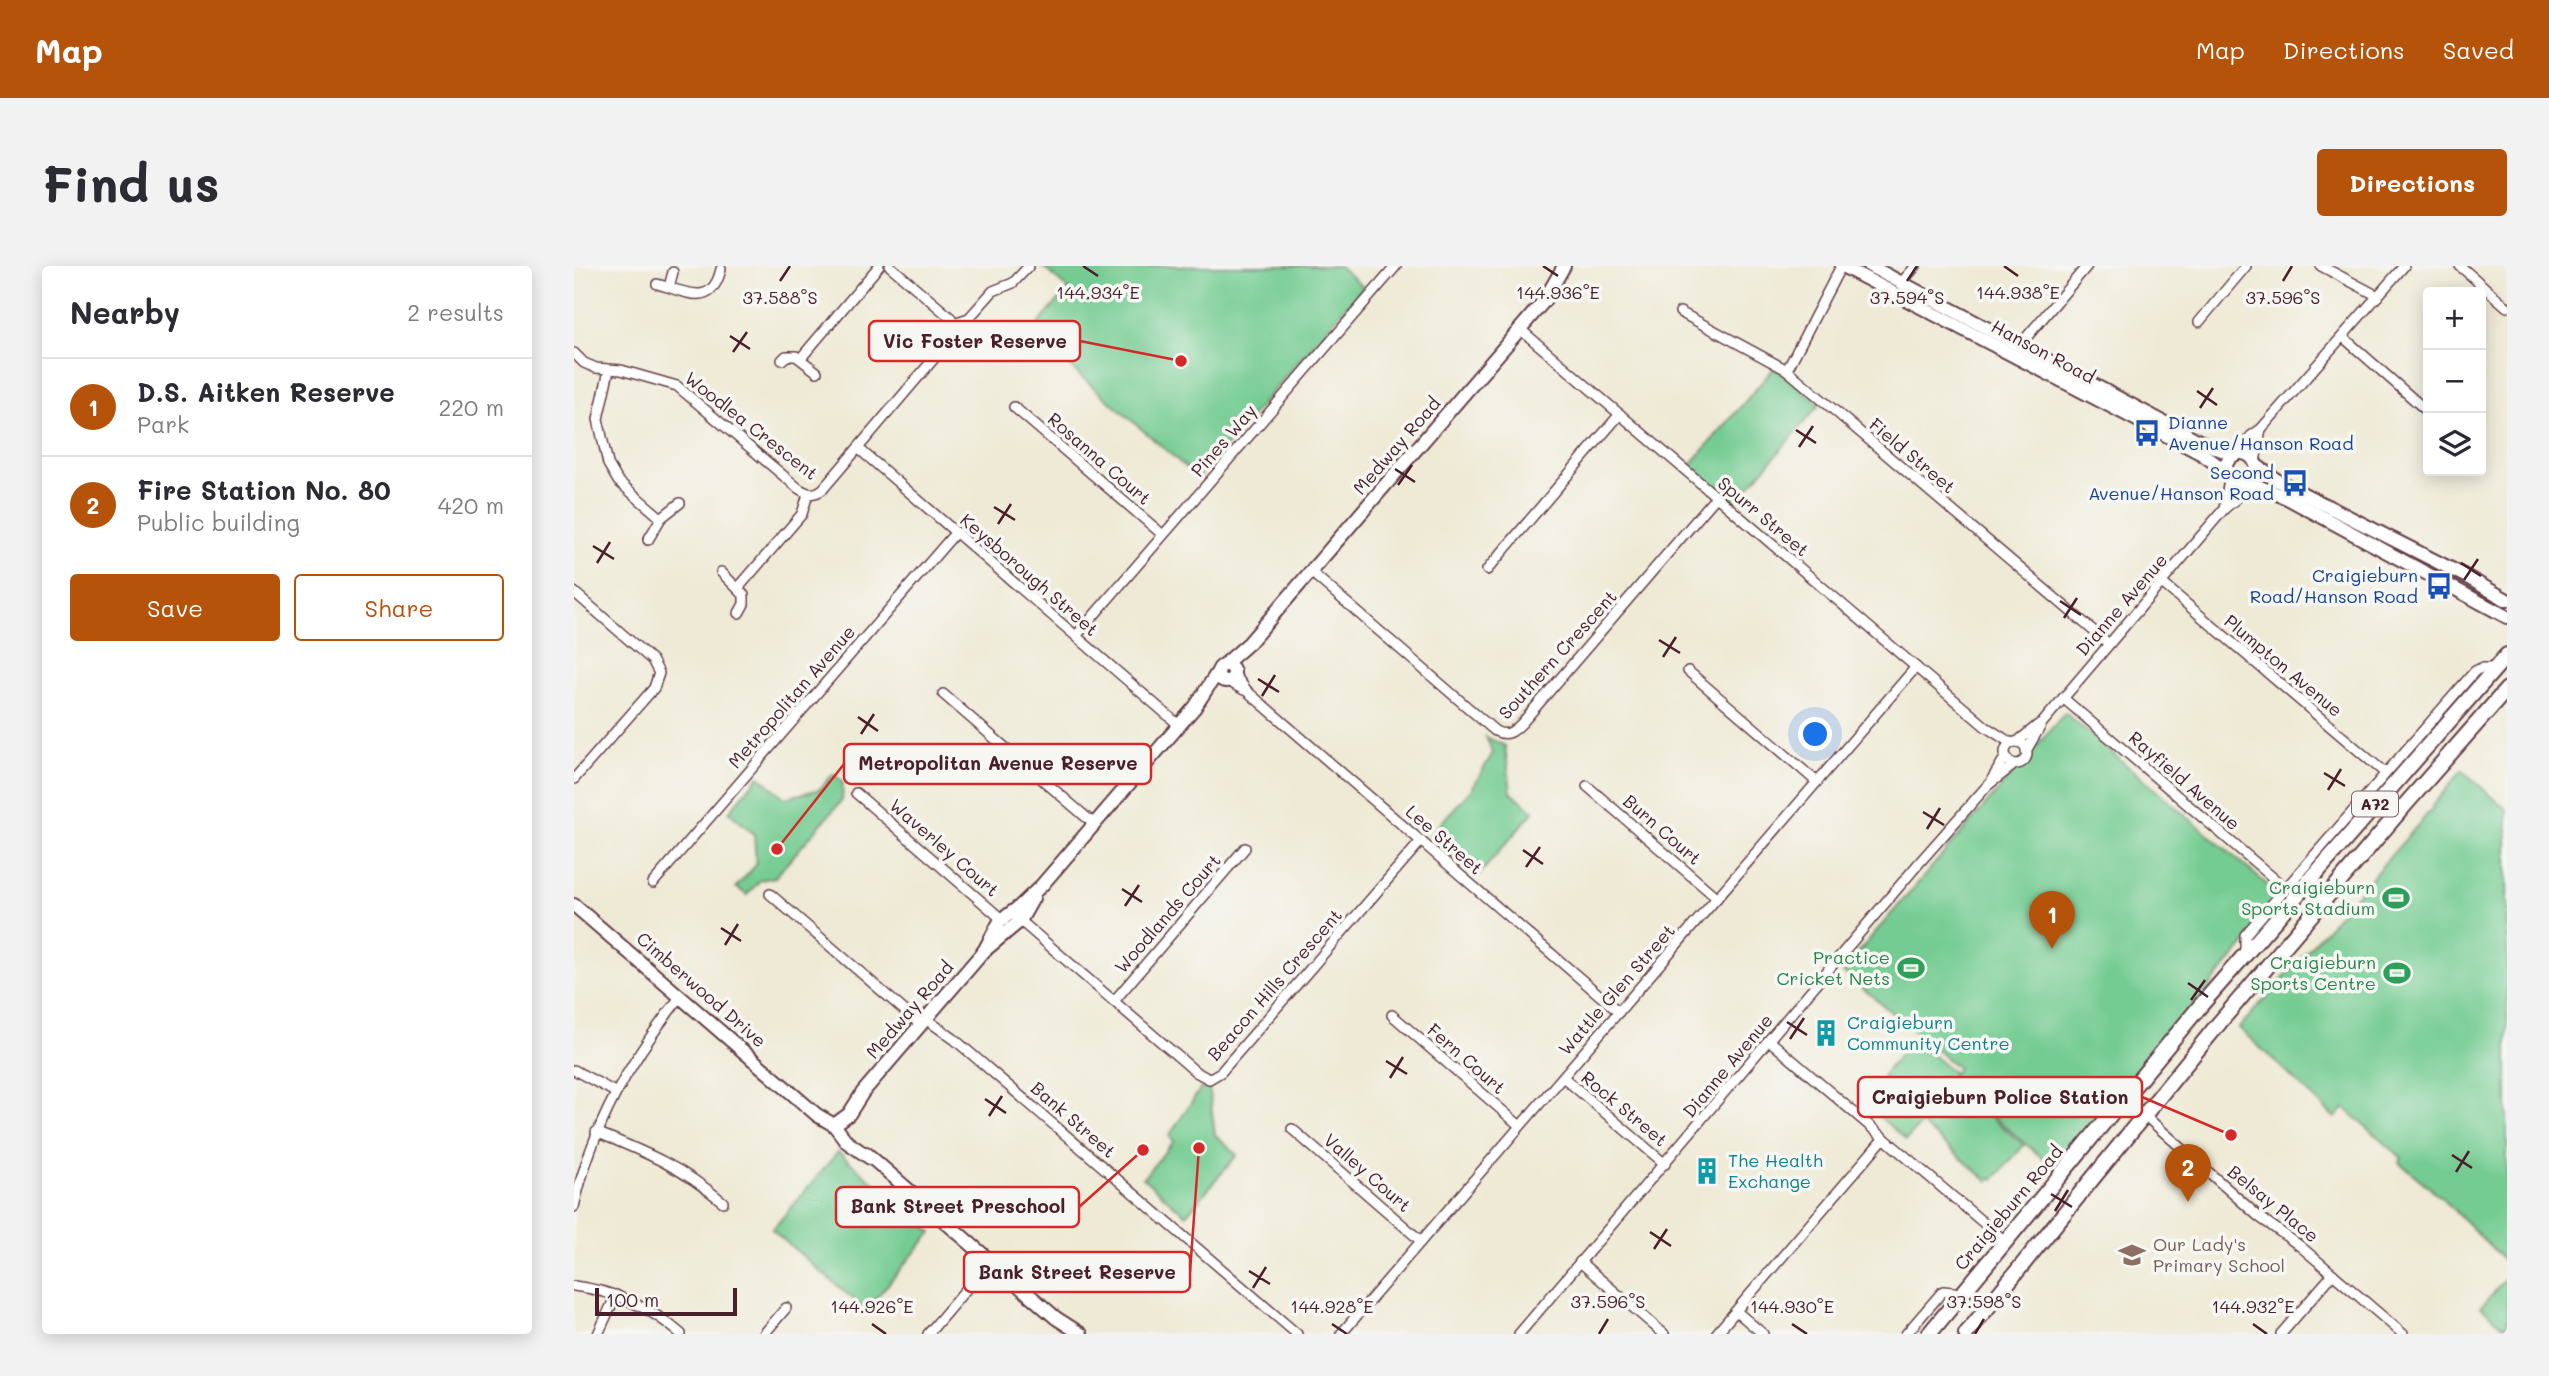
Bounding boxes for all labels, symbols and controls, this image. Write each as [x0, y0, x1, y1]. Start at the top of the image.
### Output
text: Map [35, 28, 103, 71]
text: Map [2196, 34, 2245, 65]
text: Directions [2283, 34, 2405, 65]
text: Saved [2443, 34, 2514, 65]
button: Directions [2317, 149, 2507, 216]
text: Find us [42, 151, 220, 214]
text: 144.934°E [1056, 280, 1140, 304]
text: 144.936°E [1516, 280, 1600, 304]
text: 144.938°E [1976, 280, 2060, 304]
text: 37.588°S [742, 285, 818, 309]
text: 37.594°S [1870, 285, 1944, 309]
text: 37.596°S [2246, 285, 2320, 309]
map controls [2423, 287, 2486, 476]
button: + [2423, 287, 2486, 350]
text: Nearby [70, 292, 180, 332]
text: 2 results [407, 297, 504, 327]
street label: Hanson Road [1988, 314, 2099, 388]
callout: Vic Foster Reserve [869, 321, 1080, 361]
text: Vic Foster Reserve [883, 328, 1067, 353]
button: − [2423, 350, 2486, 413]
street label: Woodlea Crescent [680, 366, 823, 485]
text: D.S. Aitken Reserve [137, 375, 395, 409]
street label: Medway Road [1347, 391, 1445, 499]
text: 1 [88, 392, 98, 422]
text: 220 m [438, 392, 504, 422]
street label: Pines Way [1185, 399, 1261, 482]
street label: Rosanna Court [1043, 407, 1156, 510]
text: Park [137, 409, 189, 439]
place label: Dianne Avenue/Hanson Road [2168, 410, 2354, 455]
street label: Field Street [1864, 412, 1961, 498]
button: layers [2423, 413, 2486, 476]
bus stop icon: Dianne Avenue/Hanson Road [2132, 418, 2162, 448]
place label: Second Avenue/Hanson Road [2088, 460, 2274, 505]
bus stop icon: Second Avenue/Hanson Road [2280, 468, 2310, 498]
street label: Spurr Street [1713, 471, 1814, 561]
text: Fire Station No. 80 [137, 473, 391, 507]
text: 2 [87, 490, 99, 520]
text: 420 m [438, 490, 504, 520]
text: Public building [137, 507, 300, 537]
street label: Keysborough Street [956, 508, 1104, 641]
street label: Dianne Avenue [2070, 548, 2172, 661]
place label: Craigieburn Road/Hanson Road [2250, 563, 2418, 608]
bus stop icon: Craigieburn Road/Hanson Road [2424, 571, 2454, 601]
button: Save [70, 574, 280, 641]
button: Share [294, 574, 504, 641]
street label: Southern Crescent [1493, 585, 1622, 724]
street label: Plumpton Avenue [2219, 609, 2348, 722]
street label: Metropolitan Avenue [722, 620, 860, 773]
your location [1798, 717, 1832, 751]
street label: Rayfield Avenue [2124, 725, 2245, 835]
callout: Metropolitan Avenue Reserve [844, 744, 1151, 784]
text: Metropolitan Avenue Reserve [858, 750, 1138, 775]
street label: Burn Court [1619, 789, 1707, 870]
road number: A72 [2352, 792, 2398, 817]
street label: Waverley Court [885, 793, 1005, 902]
street label: Lee Street [1401, 799, 1488, 879]
street label: Woodlands Court [1109, 849, 1226, 978]
place label: Craigieburn Sports Stadium [2241, 875, 2375, 920]
sports icon: Craigieburn Sports Stadium [2381, 883, 2411, 913]
pin: 1 [2029, 891, 2075, 949]
street label: Beacon Hills Crescent [1202, 903, 1347, 1065]
street label: Wattle Glen Street [1553, 919, 1680, 1060]
street label: Cimberwood Drive [632, 926, 772, 1052]
place label: Practice Cricket Nets [1777, 945, 1890, 990]
place label: Craigieburn Sports Centre [2251, 950, 2376, 995]
sports icon: Practice Cricket Nets [1896, 953, 1926, 983]
street label: Medway Road [860, 955, 958, 1063]
sports icon: Craigieburn Sports Centre [2382, 958, 2412, 988]
street label: Dianne Avenue [1677, 1009, 1778, 1122]
place label: Craigieburn Community Centre [1847, 1010, 2010, 1055]
street label: Fern Court [1422, 1018, 1511, 1099]
building icon: Craigieburn Community Centre [1811, 1018, 1841, 1048]
street label: Rock Street [1577, 1065, 1673, 1151]
street label: Bank Street [1026, 1076, 1121, 1163]
callout: Craigieburn Police Station [1858, 1077, 2142, 1117]
text: Craigieburn Police Station [1872, 1084, 2128, 1109]
street label: Valley Court [1319, 1128, 1416, 1217]
street label: Craigieburn Road [1949, 1140, 2068, 1275]
pin: 2 [2165, 1144, 2211, 1202]
place label: The Health Exchange [1728, 1148, 1823, 1193]
building icon: The Health Exchange [1692, 1156, 1722, 1186]
street label: Belsay Place [2223, 1159, 2324, 1247]
callout: Bank Street Preschool [836, 1187, 1079, 1227]
text: Bank Street Preschool [851, 1193, 1066, 1218]
place label: Our Lady's Primary School [2153, 1232, 2285, 1277]
school or university icon: Our Lady's Primary School [2117, 1240, 2147, 1270]
callout: Bank Street Reserve [964, 1252, 1190, 1292]
text: Bank Street Reserve [978, 1259, 1176, 1284]
scale bar [595, 1285, 737, 1317]
text: 100 m [606, 1287, 659, 1312]
text: 37.596°S [1571, 1289, 1645, 1313]
text: 37.598°S [1947, 1289, 2021, 1313]
text: 144.926°E [830, 1294, 914, 1318]
text: 144.928°E [1290, 1294, 1374, 1318]
text: 144.930°E [1750, 1294, 1834, 1318]
text: 144.932°E [2212, 1294, 2294, 1318]

